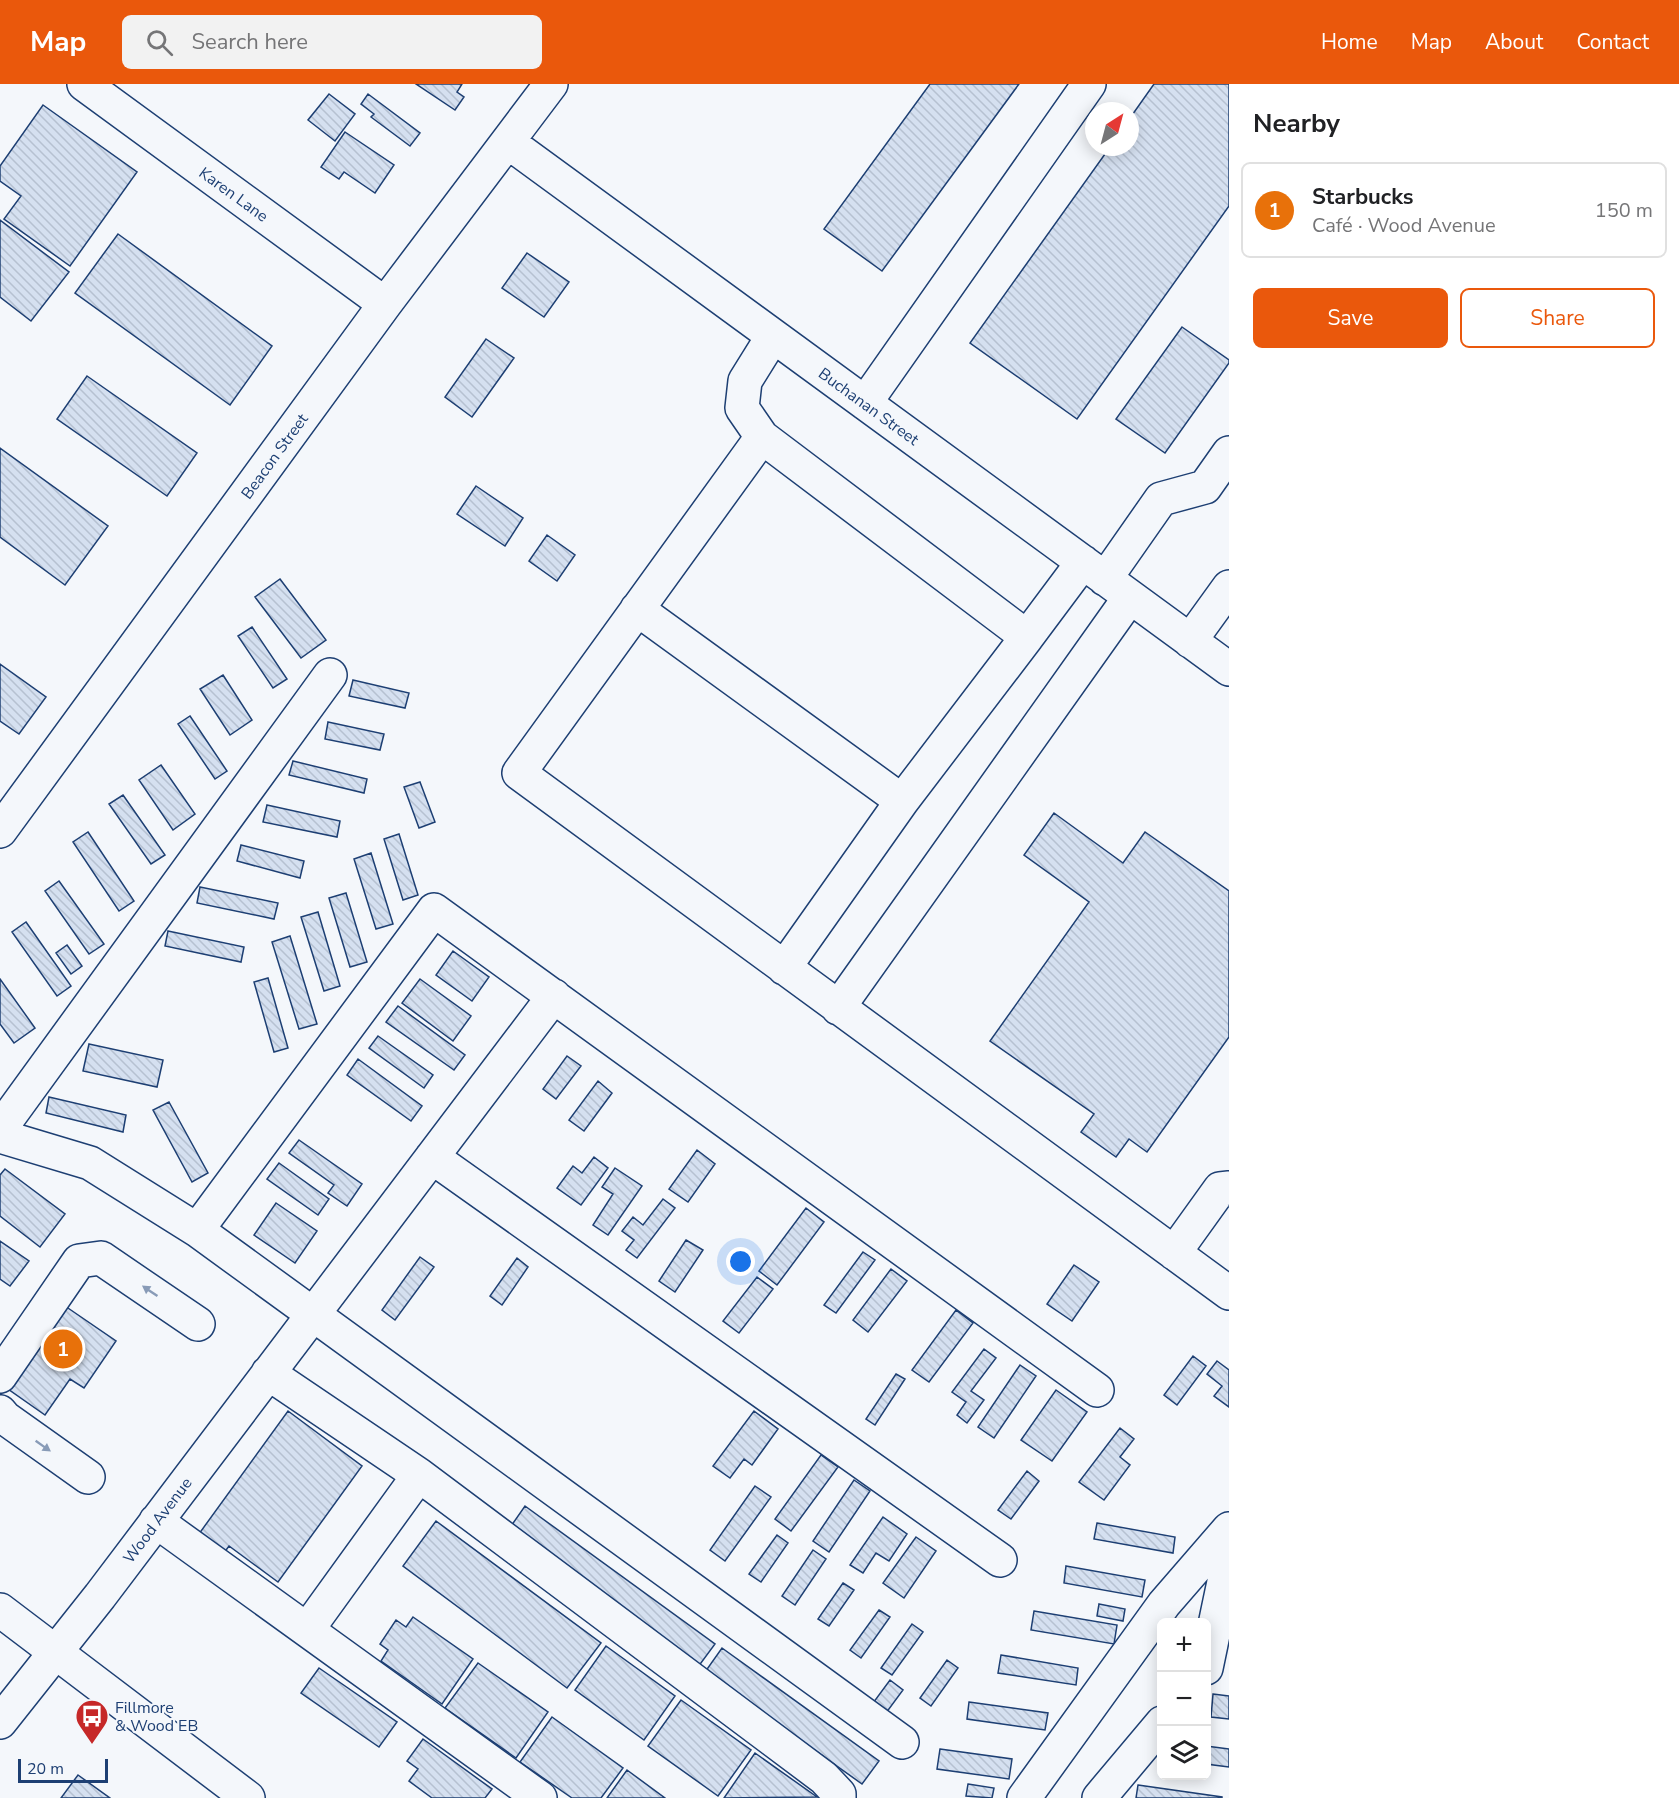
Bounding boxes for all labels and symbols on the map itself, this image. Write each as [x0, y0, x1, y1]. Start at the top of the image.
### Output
north arrow [1085, 102, 1139, 156]
street label: Karen Lane [194, 162, 272, 227]
street label: Buchanan Street [814, 363, 923, 451]
street label: Beacon Street [236, 409, 314, 504]
your location [726, 1247, 755, 1276]
one-way arrow [142, 1285, 158, 1297]
pin: 1 [44, 1326, 82, 1372]
one-way arrow [35, 1439, 50, 1451]
street label: Wood Avenue [118, 1473, 197, 1568]
place label: Fillmore & Wood EB [115, 1697, 198, 1737]
bus stop icon: Fillmore & Wood EB [74, 1698, 110, 1745]
scale bar [18, 1756, 108, 1784]

